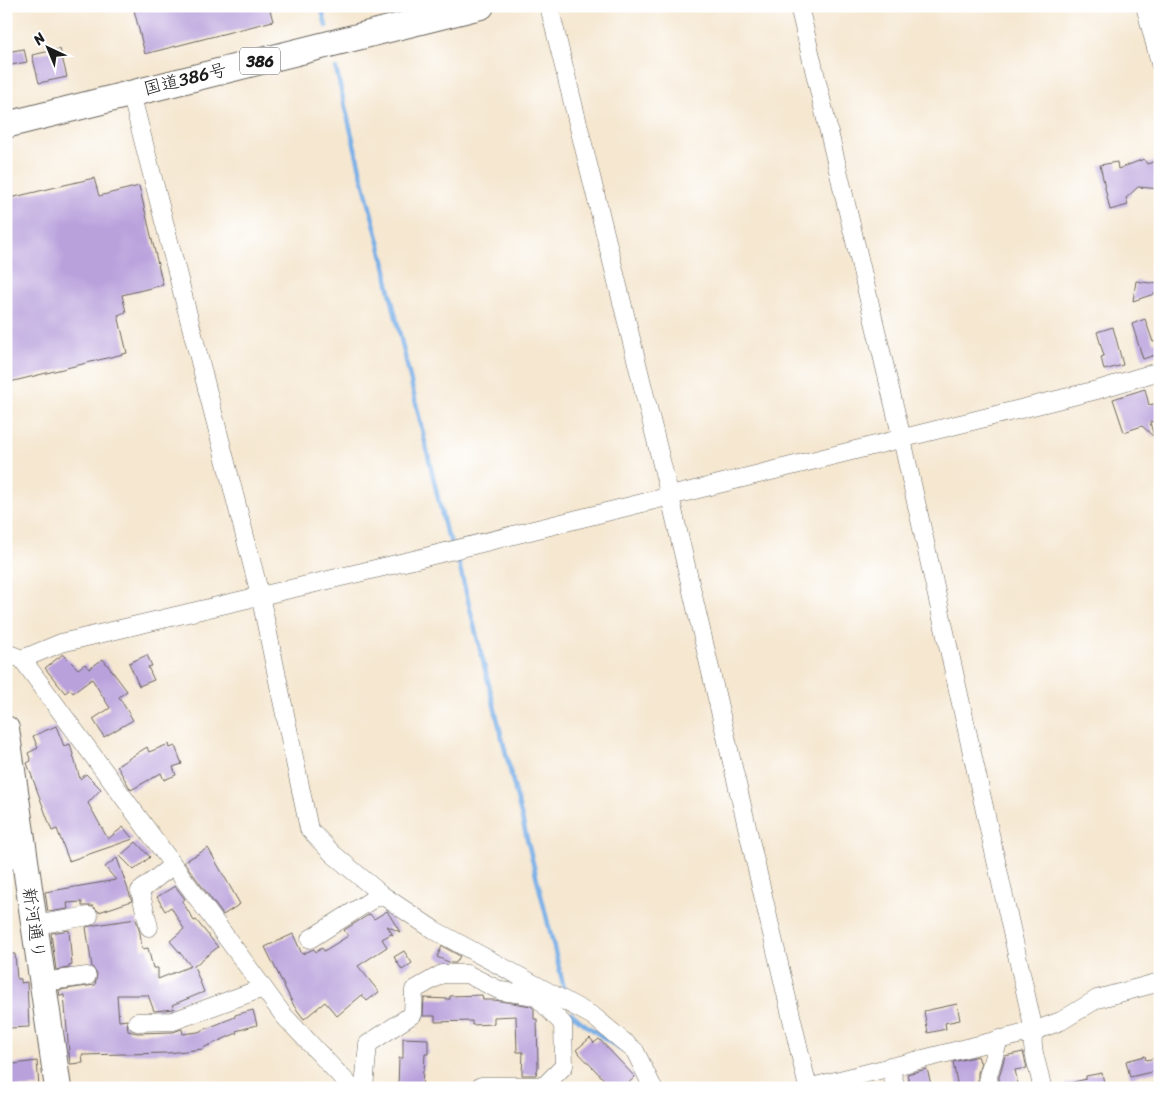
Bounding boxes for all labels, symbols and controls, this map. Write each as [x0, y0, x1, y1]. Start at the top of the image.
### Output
north arrow [22, 22, 72, 72]
text: N [26, 26, 52, 52]
road number: 386 [240, 48, 280, 74]
street label: 国道386号 [140, 53, 230, 105]
street label: 新河通り [13, 885, 55, 961]

